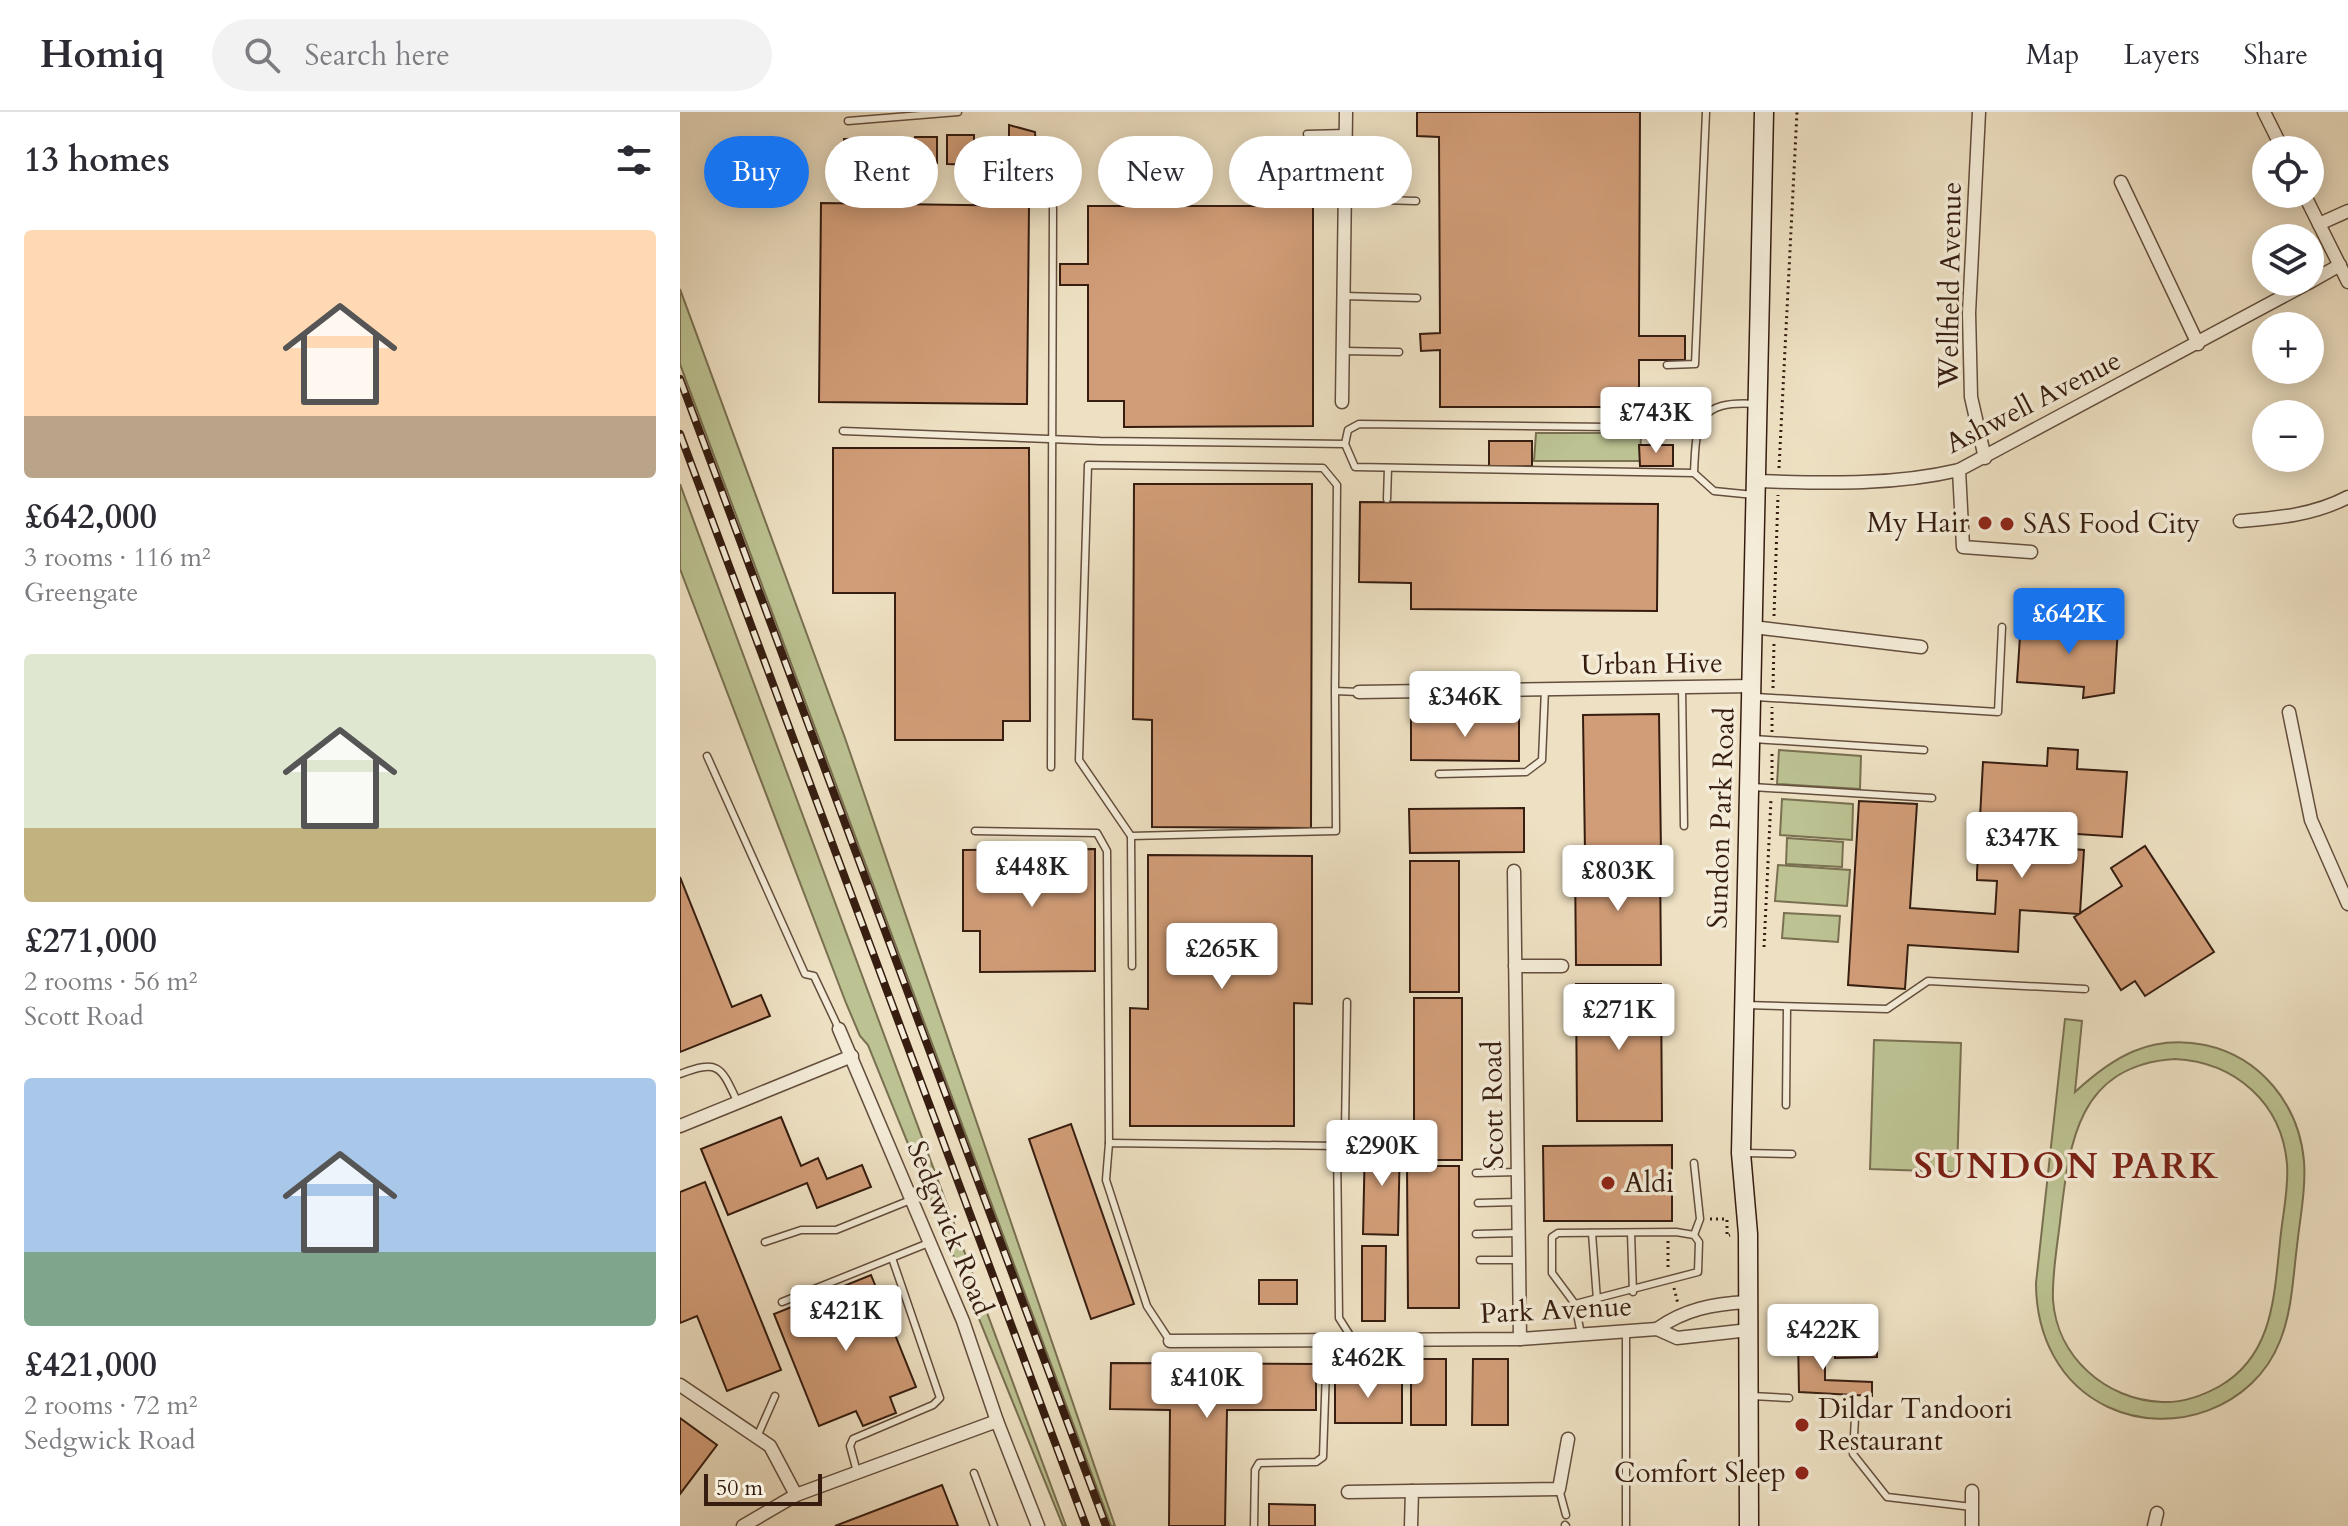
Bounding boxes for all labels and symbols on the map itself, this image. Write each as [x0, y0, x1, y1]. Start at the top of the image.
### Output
street label: Wellfield Avenue [1929, 181, 1971, 390]
street label: Ashwell Avenue [1939, 341, 2127, 463]
pin: £743K [1600, 387, 1712, 455]
place label: My Hair [1867, 504, 1970, 542]
place label: SAS Food City [2023, 505, 2200, 543]
marker: My Hair [1976, 514, 1994, 532]
marker: SAS Food City [1998, 515, 2016, 533]
pin: £642K [2013, 588, 2125, 656]
street label: Urban Hive [1581, 644, 1723, 684]
pin: £346K [1409, 671, 1521, 739]
street label: Sundon Park Road [1698, 706, 1744, 929]
pin: £347K [1966, 812, 2078, 880]
pin: £448K [976, 841, 1088, 909]
pin: £803K [1562, 845, 1674, 913]
pin: £265K [1166, 923, 1278, 991]
pin: £271K [1563, 984, 1675, 1052]
street label: Scott Road [1473, 1040, 1513, 1170]
pin: £290K [1326, 1120, 1438, 1188]
street label: Sedgwick Road [898, 1135, 1002, 1321]
district label: SUNDON PARK [1914, 1142, 2220, 1191]
place label: Aldi [1624, 1164, 1674, 1202]
marker: Aldi [1599, 1174, 1617, 1192]
pin: £421K [790, 1285, 902, 1353]
street label: Park Avenue [1479, 1287, 1633, 1333]
pin: £422K [1767, 1304, 1879, 1372]
pin: £462K [1312, 1332, 1424, 1400]
pin: £410K [1151, 1352, 1263, 1420]
place label: Dildar Tandoori Restaurant [1818, 1390, 2012, 1460]
marker: Dildar Tandoori Restaurant [1793, 1416, 1811, 1434]
place label: Comfort Sleep [1614, 1454, 1786, 1492]
marker: Comfort Sleep [1793, 1464, 1811, 1482]
scale bar [704, 1470, 822, 1506]

